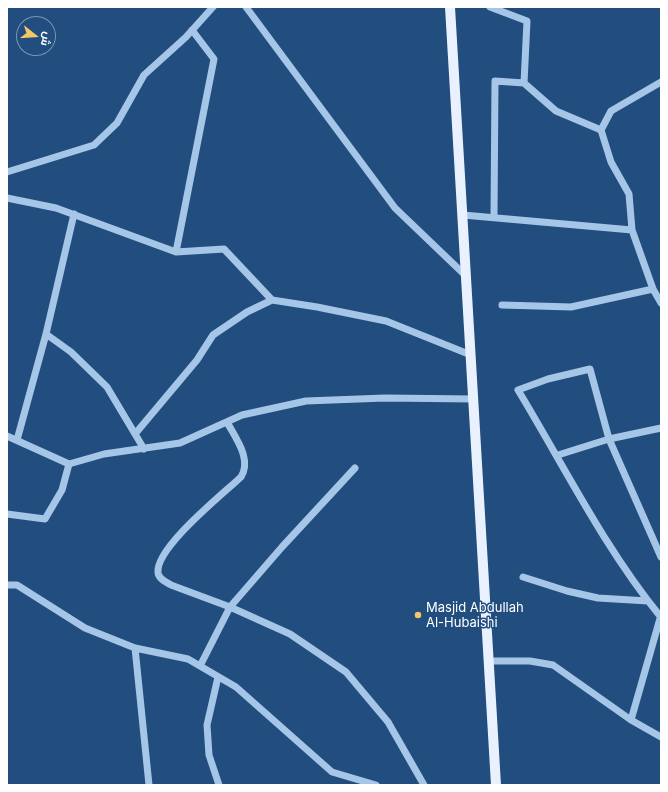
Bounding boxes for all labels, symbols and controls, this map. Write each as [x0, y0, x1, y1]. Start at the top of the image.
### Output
north arrow [16, 16, 56, 56]
text: ش [38, 30, 55, 48]
place label: Masjid Abdullah Al-Hubaishi [426, 600, 524, 631]
marker: Masjid Abdullah Al-Hubaishi [413, 610, 423, 620]

